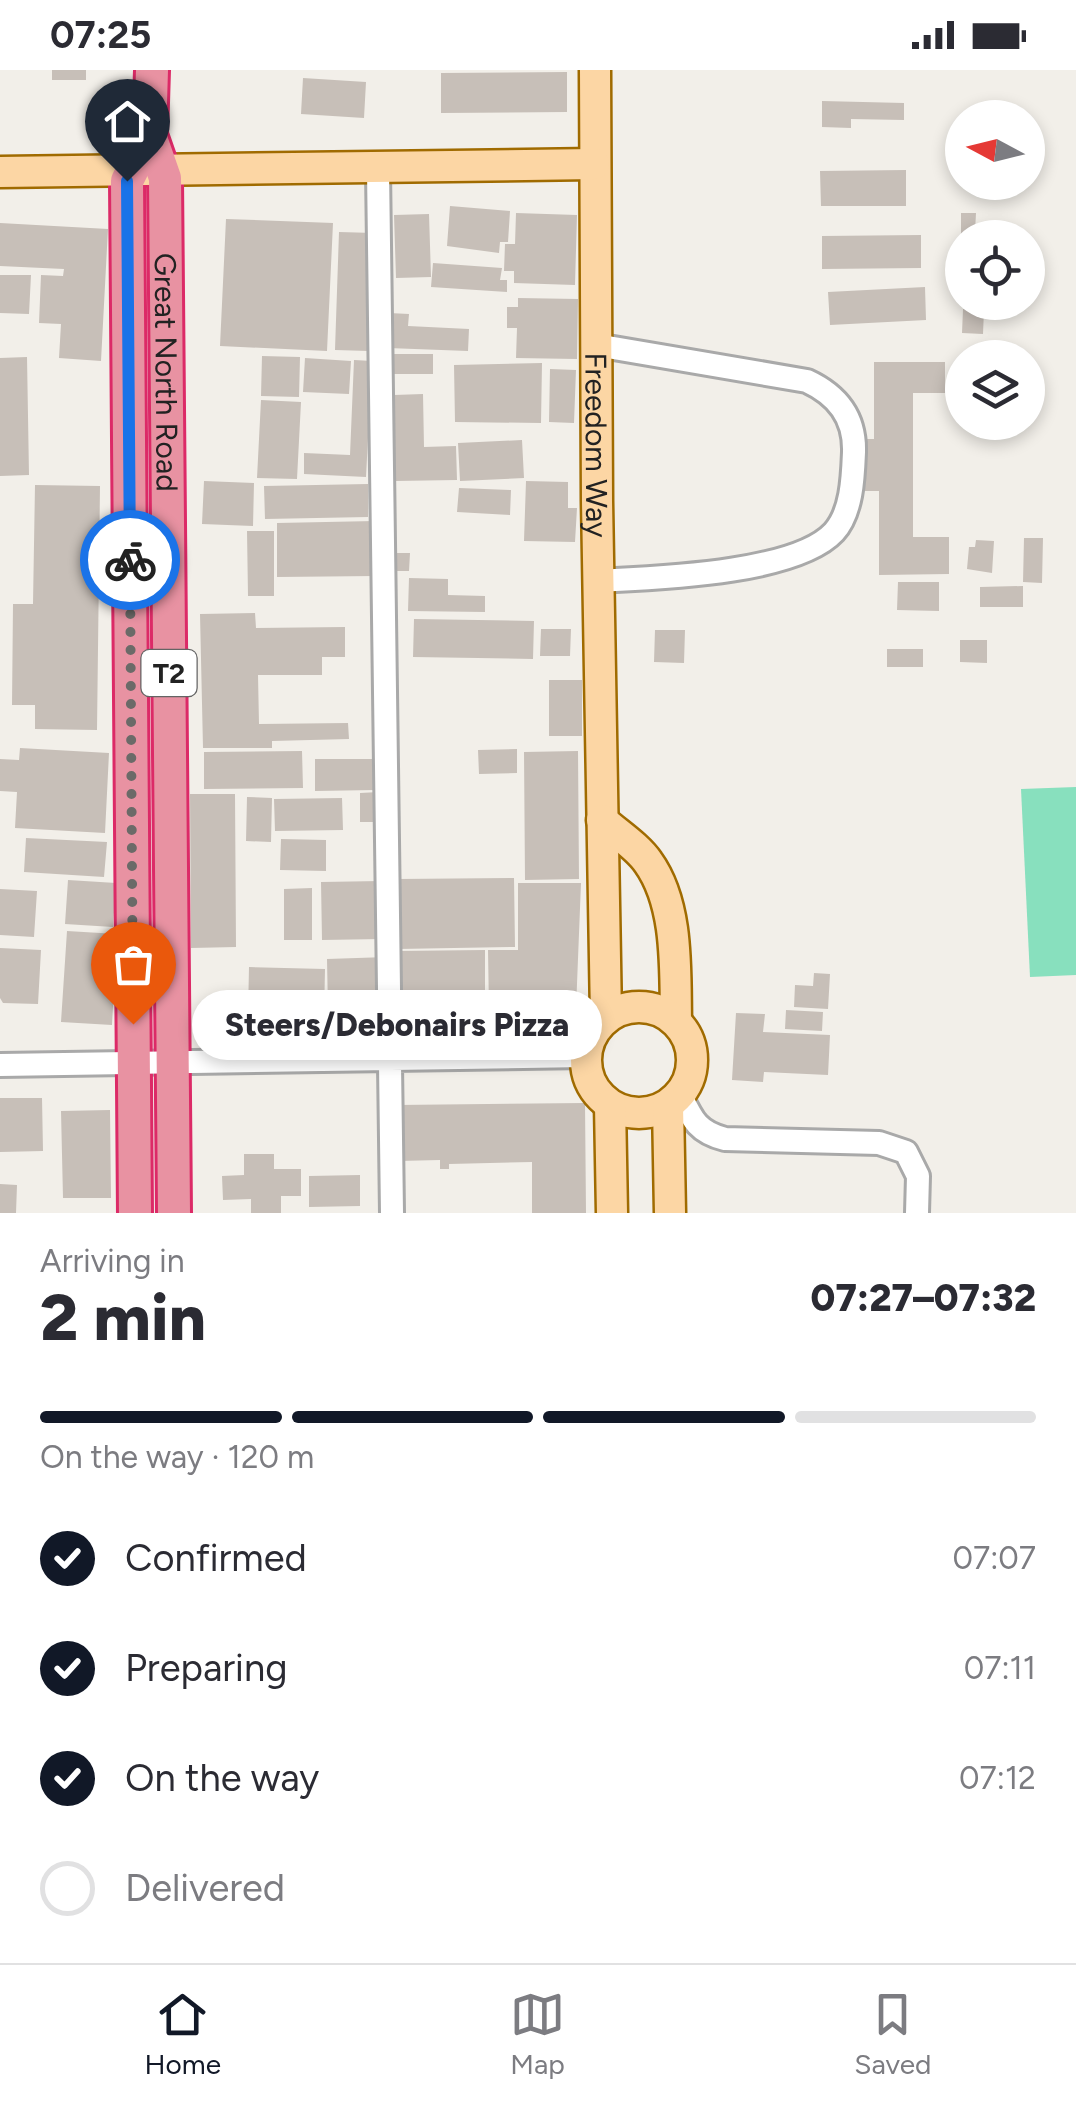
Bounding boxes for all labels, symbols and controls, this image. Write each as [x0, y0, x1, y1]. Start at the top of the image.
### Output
text: 07:25 [50, 12, 151, 58]
pin [85, 79, 170, 182]
icon: home [100, 94, 155, 149]
north arrow [945, 100, 1045, 200]
map controls [945, 100, 1045, 440]
button: locate [945, 220, 1045, 320]
street label: Great North Road [147, 253, 186, 492]
button: layers [945, 340, 1045, 440]
street label: Freedom Way [578, 352, 616, 538]
courier [80, 510, 180, 610]
icon: bike [103, 533, 158, 588]
road number: T2 [142, 650, 196, 696]
pin [91, 922, 176, 1025]
icon: bag [106, 937, 161, 992]
callout: Steers/Debonairs Pizza [193, 989, 603, 1059]
text: Steers/Debonairs Pizza [225, 1006, 569, 1044]
text: Arriving in [40, 1242, 185, 1280]
text: 07:27–07:32 [811, 1275, 1036, 1321]
text: 2 min [40, 1278, 206, 1356]
text: On the way · 120 m [40, 1438, 314, 1476]
icon: check [40, 1531, 95, 1586]
text: Confirmed [125, 1535, 307, 1581]
text: 07:07 [953, 1539, 1036, 1577]
icon: check [40, 1641, 95, 1696]
text: Preparing [125, 1645, 287, 1691]
text: 07:11 [964, 1649, 1036, 1687]
icon: check [40, 1751, 95, 1806]
text: On the way [125, 1755, 319, 1801]
text: 07:12 [959, 1759, 1036, 1797]
text: Delivered [125, 1865, 285, 1911]
tab: Home [145, 1987, 221, 2081]
tab: Map [510, 1987, 565, 2081]
tab: Saved [854, 1987, 931, 2081]

